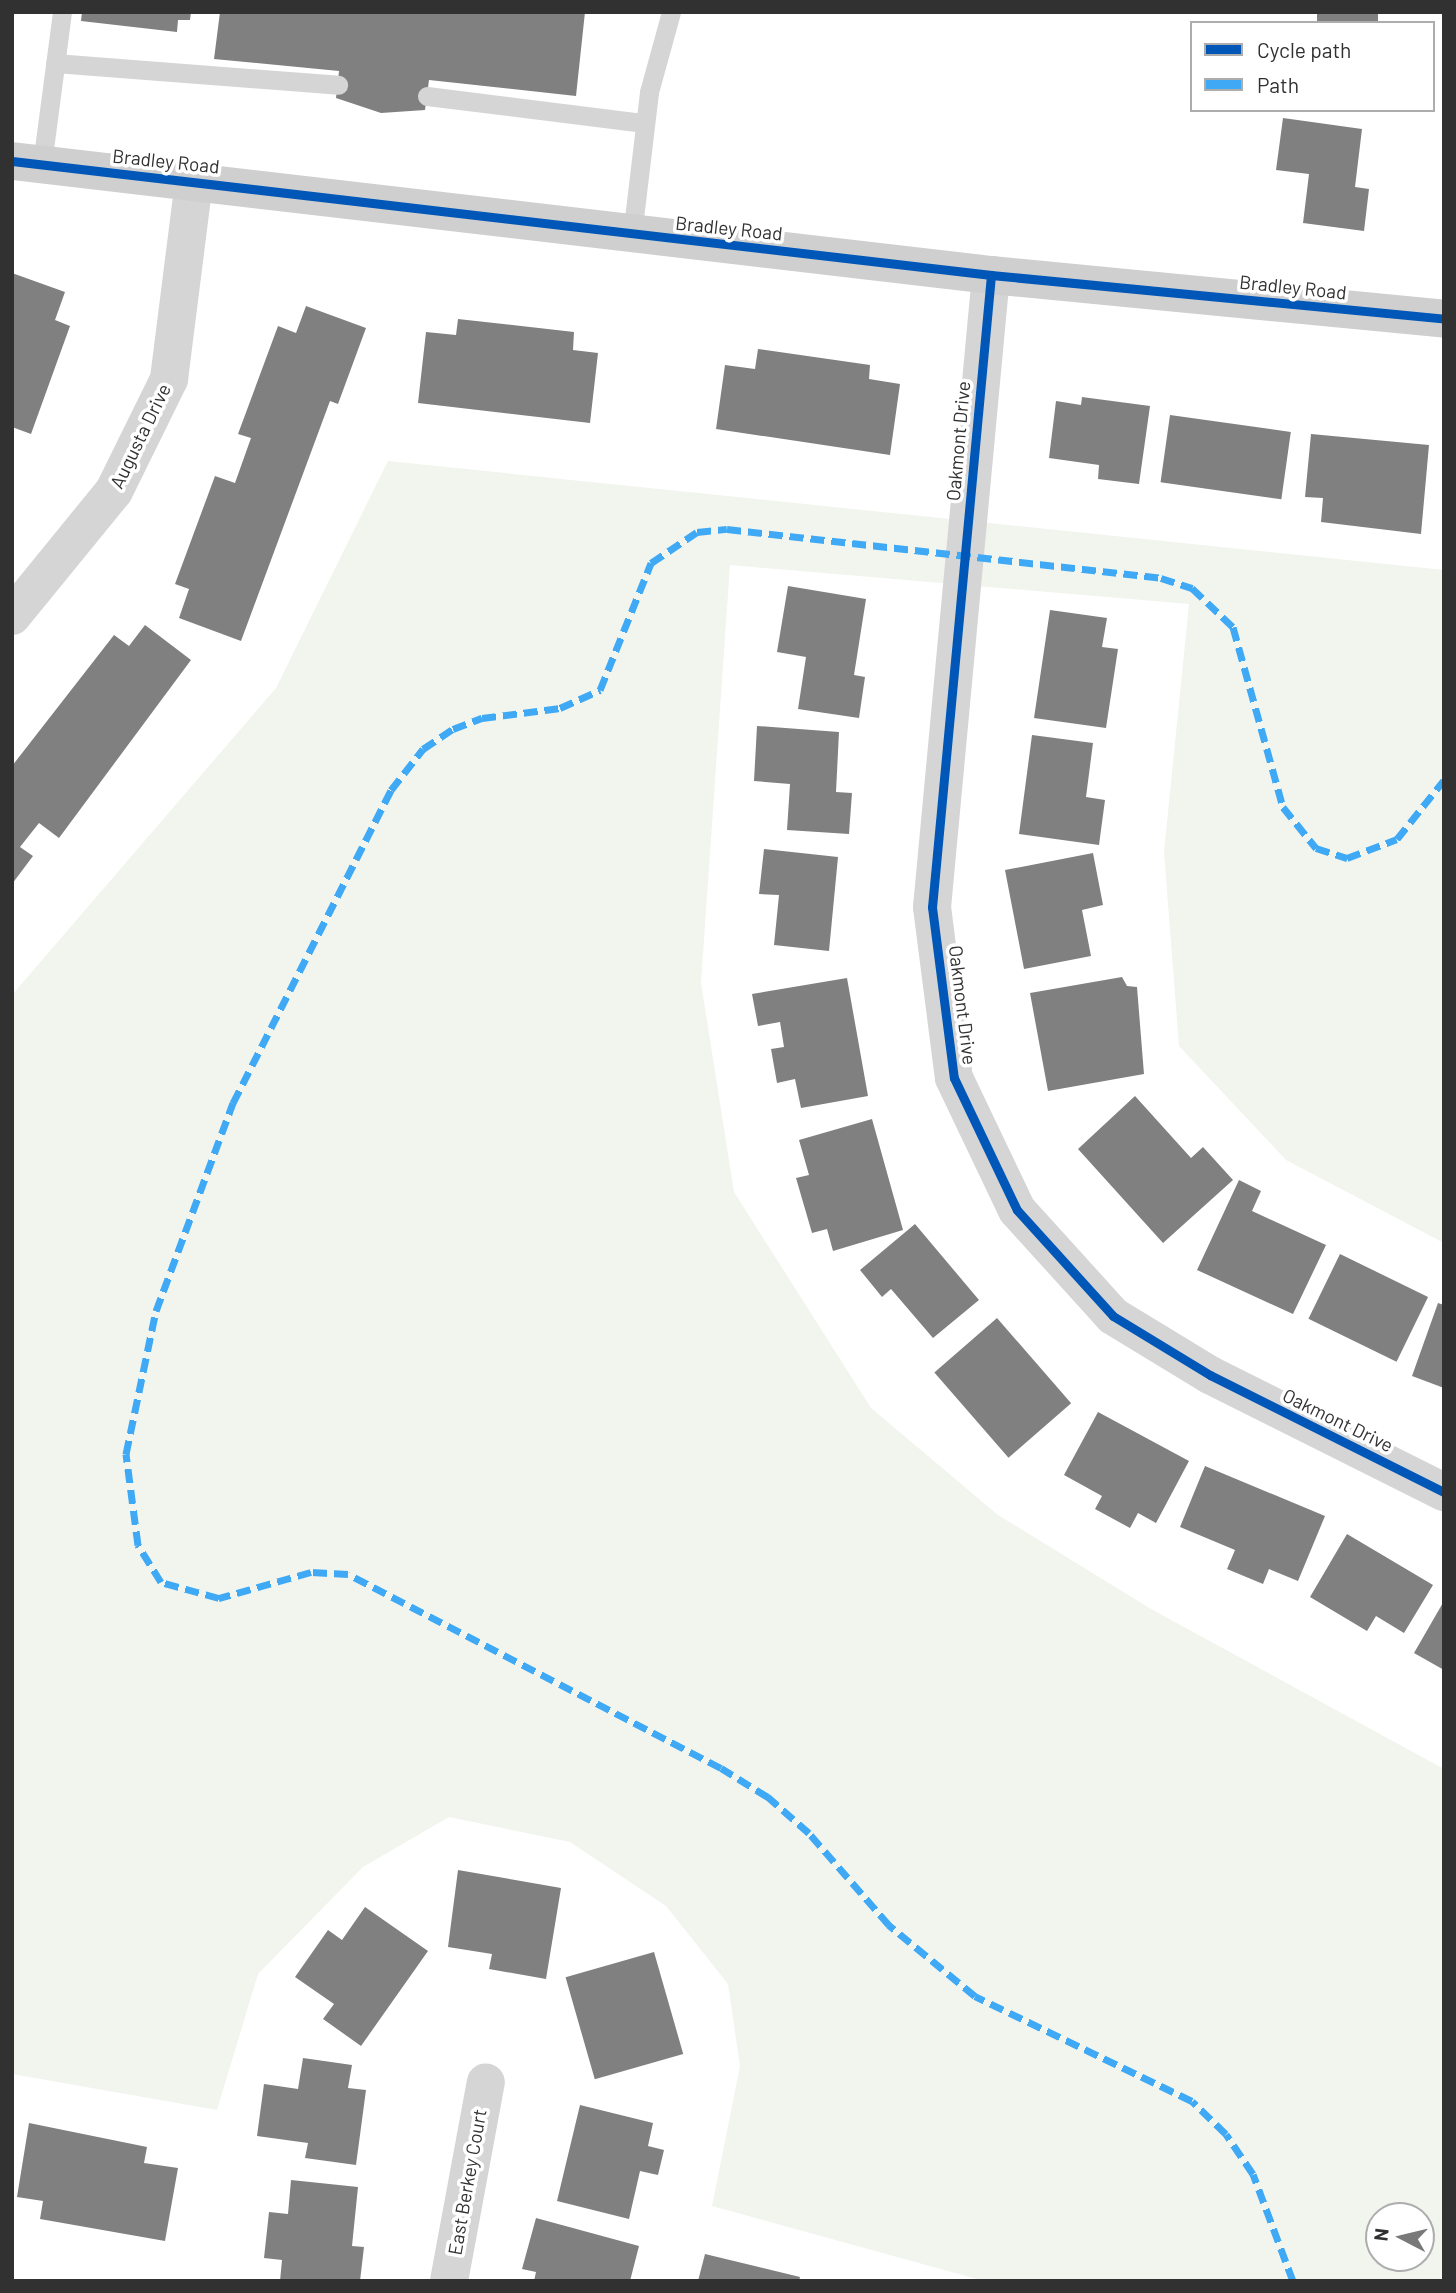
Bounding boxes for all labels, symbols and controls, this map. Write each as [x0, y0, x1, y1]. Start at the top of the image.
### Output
legend [1190, 21, 1435, 112]
text: Cycle path [1257, 37, 1351, 62]
text: Path [1257, 72, 1299, 97]
street label: Bradley Road [111, 144, 221, 178]
street label: Bradley Road [674, 211, 784, 245]
street label: Bradley Road [1238, 270, 1348, 304]
street label: Augusta Drive [105, 380, 175, 492]
street label: Oakmont Drive [941, 380, 975, 502]
street label: Oakmont Drive [944, 944, 982, 1066]
street label: Oakmont Drive [1279, 1383, 1397, 1457]
street label: East Berkey Court [443, 2107, 491, 2257]
north arrow [1365, 2202, 1435, 2272]
text: N [1368, 2227, 1393, 2242]

